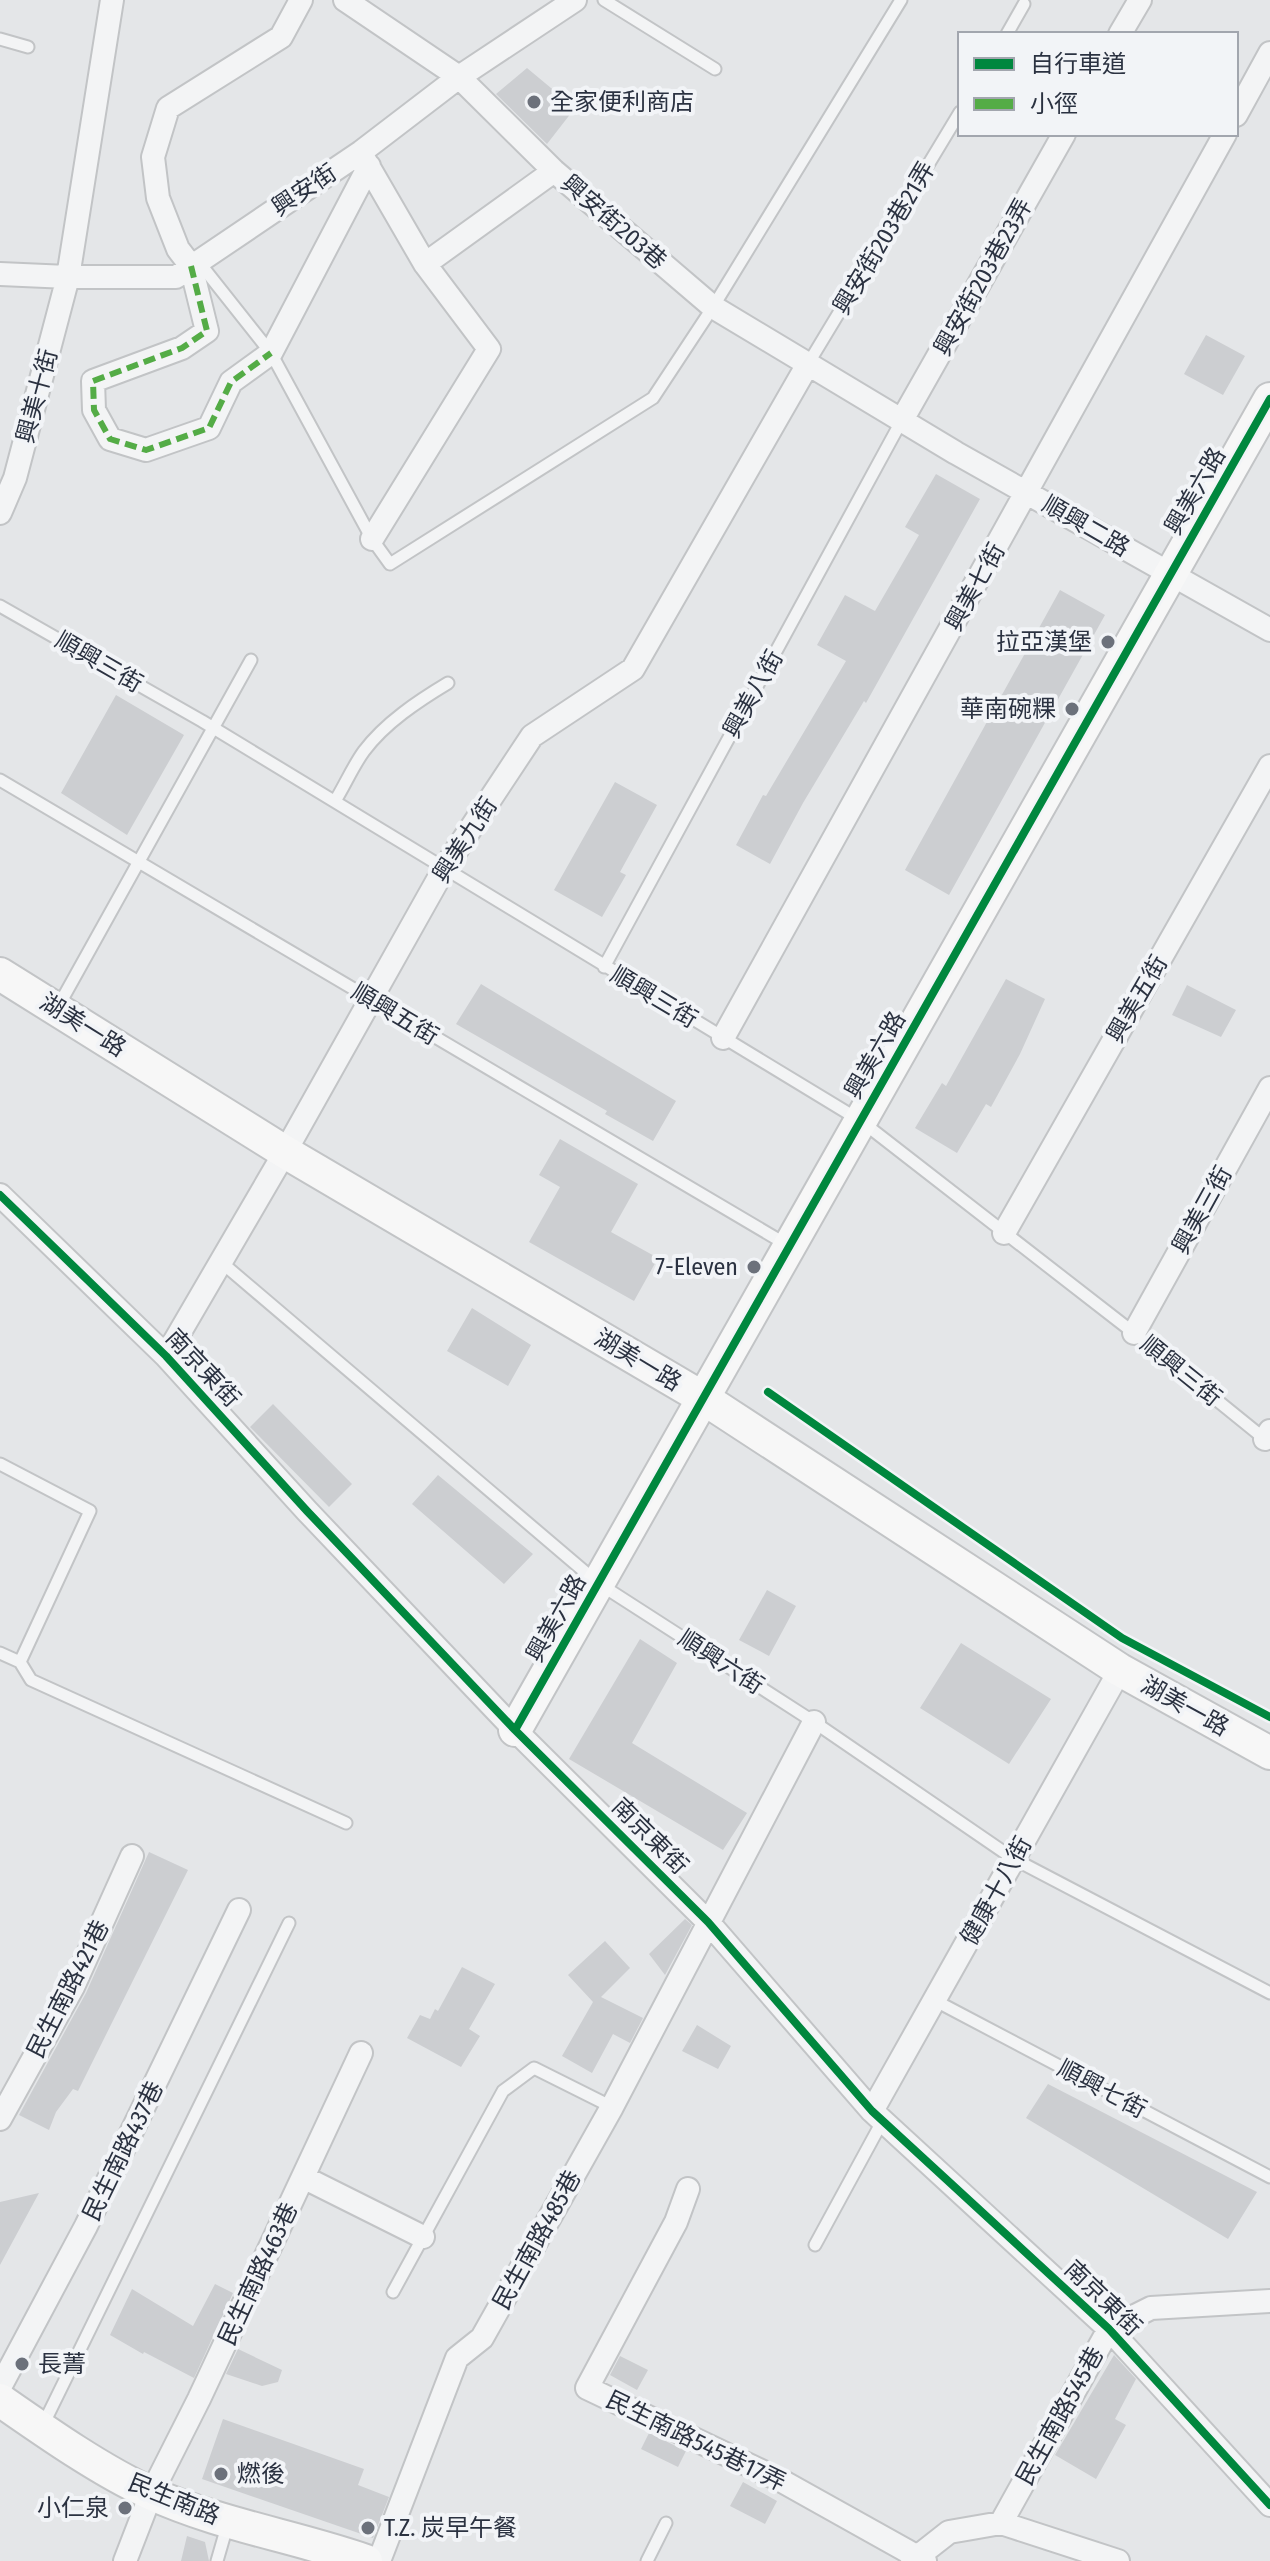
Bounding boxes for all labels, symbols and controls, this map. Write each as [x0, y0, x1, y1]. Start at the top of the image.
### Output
legend [958, 32, 1238, 136]
text: 自行車道 [1030, 50, 1126, 78]
place label: 全家便利商店 [550, 88, 694, 116]
text: 小徑 [1030, 90, 1078, 118]
marker: 全家便利商店 [525, 93, 543, 111]
street label: 興安街203巷21弄 [827, 157, 941, 319]
street label: 興安街 [266, 158, 342, 222]
street label: 興安街203巷 [556, 169, 672, 275]
street label: 興安街203巷23弄 [928, 194, 1038, 360]
street label: 興美十街 [11, 346, 63, 446]
street label: 興美六路 [1159, 442, 1231, 540]
street label: 順興二路 [1037, 490, 1135, 562]
street label: 興美七街 [939, 538, 1011, 636]
street label: 順興三街 [50, 626, 148, 698]
place label: 拉亞漢堡 [996, 628, 1092, 656]
marker: 拉亞漢堡 [1099, 633, 1117, 651]
street label: 興美八街 [717, 645, 789, 743]
place label: 華南碗粿 [960, 695, 1056, 723]
marker: 華南碗粿 [1063, 700, 1081, 718]
street label: 興美九街 [427, 792, 503, 888]
street label: 興美五街 [1101, 950, 1173, 1048]
street label: 順興三街 [606, 960, 702, 1034]
street label: 順興五街 [347, 977, 443, 1051]
street label: 湖美一路 [35, 988, 131, 1062]
street label: 興美六路 [839, 1006, 911, 1104]
street label: 興美三街 [1166, 1161, 1238, 1259]
place label: 7-Eleven [655, 1253, 738, 1281]
marker: 7-Eleven [745, 1258, 763, 1276]
street label: 南京東街 [160, 1323, 246, 1413]
street label: 湖美一路 [590, 1323, 686, 1397]
street label: 順興三街 [1135, 1330, 1227, 1412]
street label: 興美六路 [520, 1569, 592, 1667]
street label: 順興六街 [673, 1624, 769, 1700]
street label: 湖美一路 [1136, 1670, 1234, 1742]
street label: 南京東街 [606, 1792, 694, 1880]
street label: 健康十八街 [955, 1832, 1037, 1950]
street label: 民生南路421巷 [21, 1915, 115, 2063]
street label: 順興七街 [1053, 2054, 1151, 2124]
street label: 民生南路437巷 [77, 2077, 169, 2225]
street label: 民生南路485巷 [487, 2166, 587, 2314]
street label: 民生南路463巷 [213, 2198, 303, 2350]
street label: 南京東街 [1059, 2255, 1147, 2341]
street label: 民生南路545巷 [1011, 2342, 1109, 2490]
place label: 長菁 [38, 2350, 86, 2378]
marker: 長菁 [13, 2355, 31, 2373]
street label: 民生南路545巷17弄 [602, 2385, 790, 2497]
place label: 燃後 [237, 2460, 285, 2488]
marker: 燃後 [212, 2465, 230, 2483]
street label: 民生南路 [124, 2468, 224, 2530]
place label: 小仁泉 [37, 2494, 109, 2522]
marker: 小仁泉 [116, 2499, 134, 2517]
place label: T.Z. 炭早午餐 [384, 2514, 517, 2542]
marker: T.Z. 炭早午餐 [359, 2519, 377, 2537]

